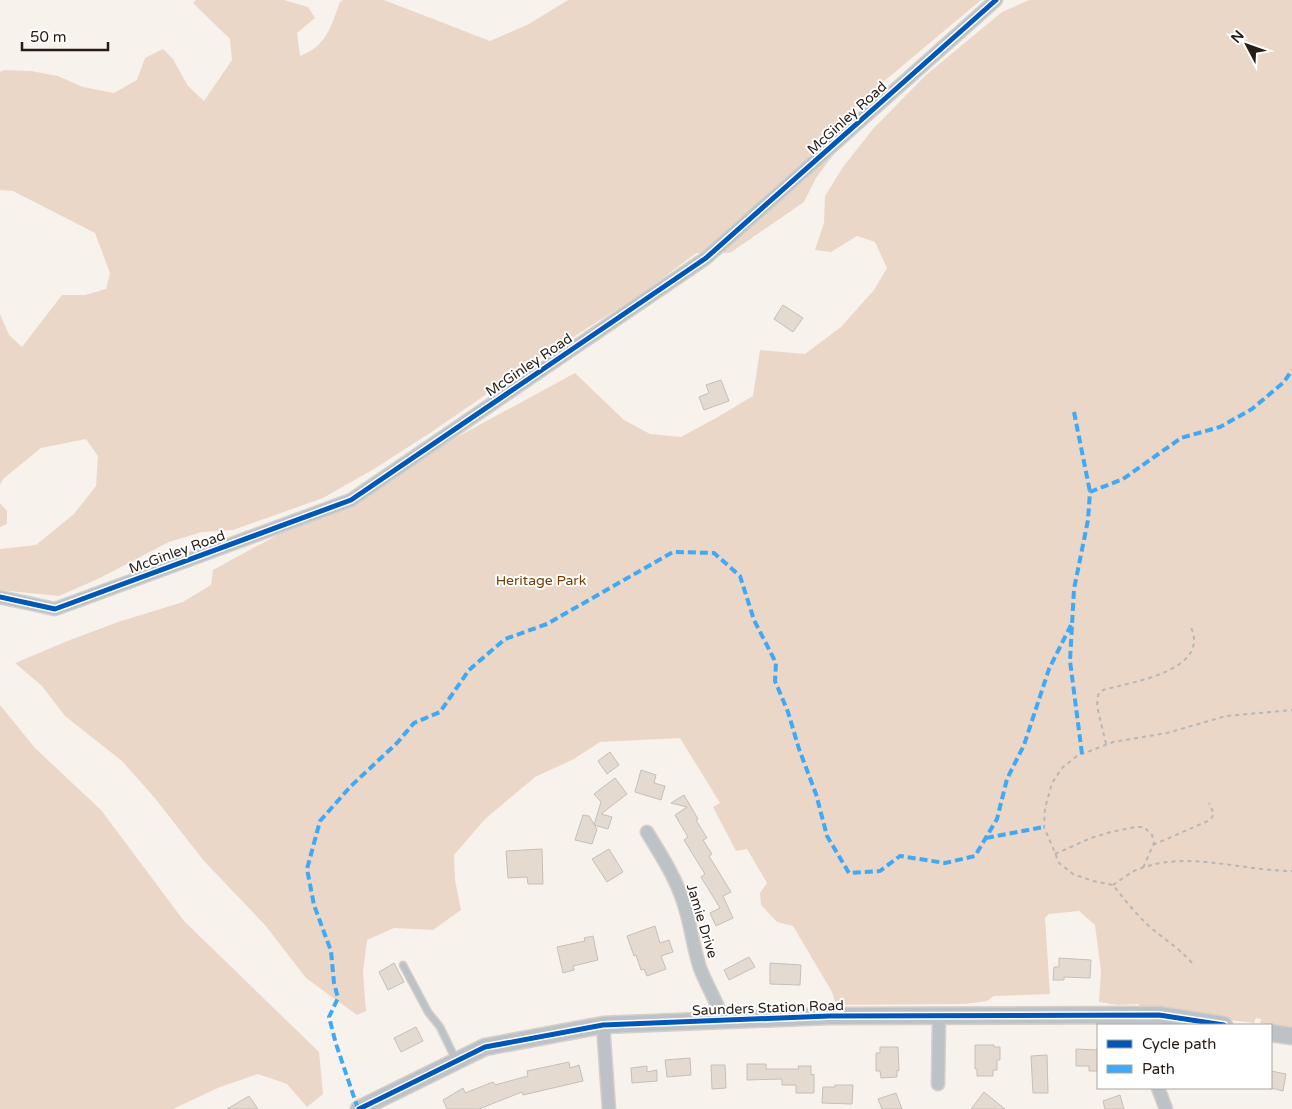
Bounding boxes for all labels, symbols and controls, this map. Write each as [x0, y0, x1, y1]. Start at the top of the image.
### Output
scale bar [22, 20, 109, 52]
north arrow [1222, 20, 1272, 70]
text: N [1227, 27, 1248, 47]
text: 50 m [30, 28, 67, 46]
street label: McGinley Road [804, 78, 890, 158]
street label: McGinley Road [482, 330, 576, 400]
street label: McGinley Road [127, 527, 227, 577]
park label: Heritage Park [496, 572, 587, 589]
street label: Jamie Drive [683, 882, 721, 960]
street label: Saunders Station Road [692, 997, 844, 1019]
legend [1097, 1024, 1272, 1089]
text: Cycle path [1142, 1035, 1216, 1053]
text: Path [1142, 1060, 1175, 1078]

